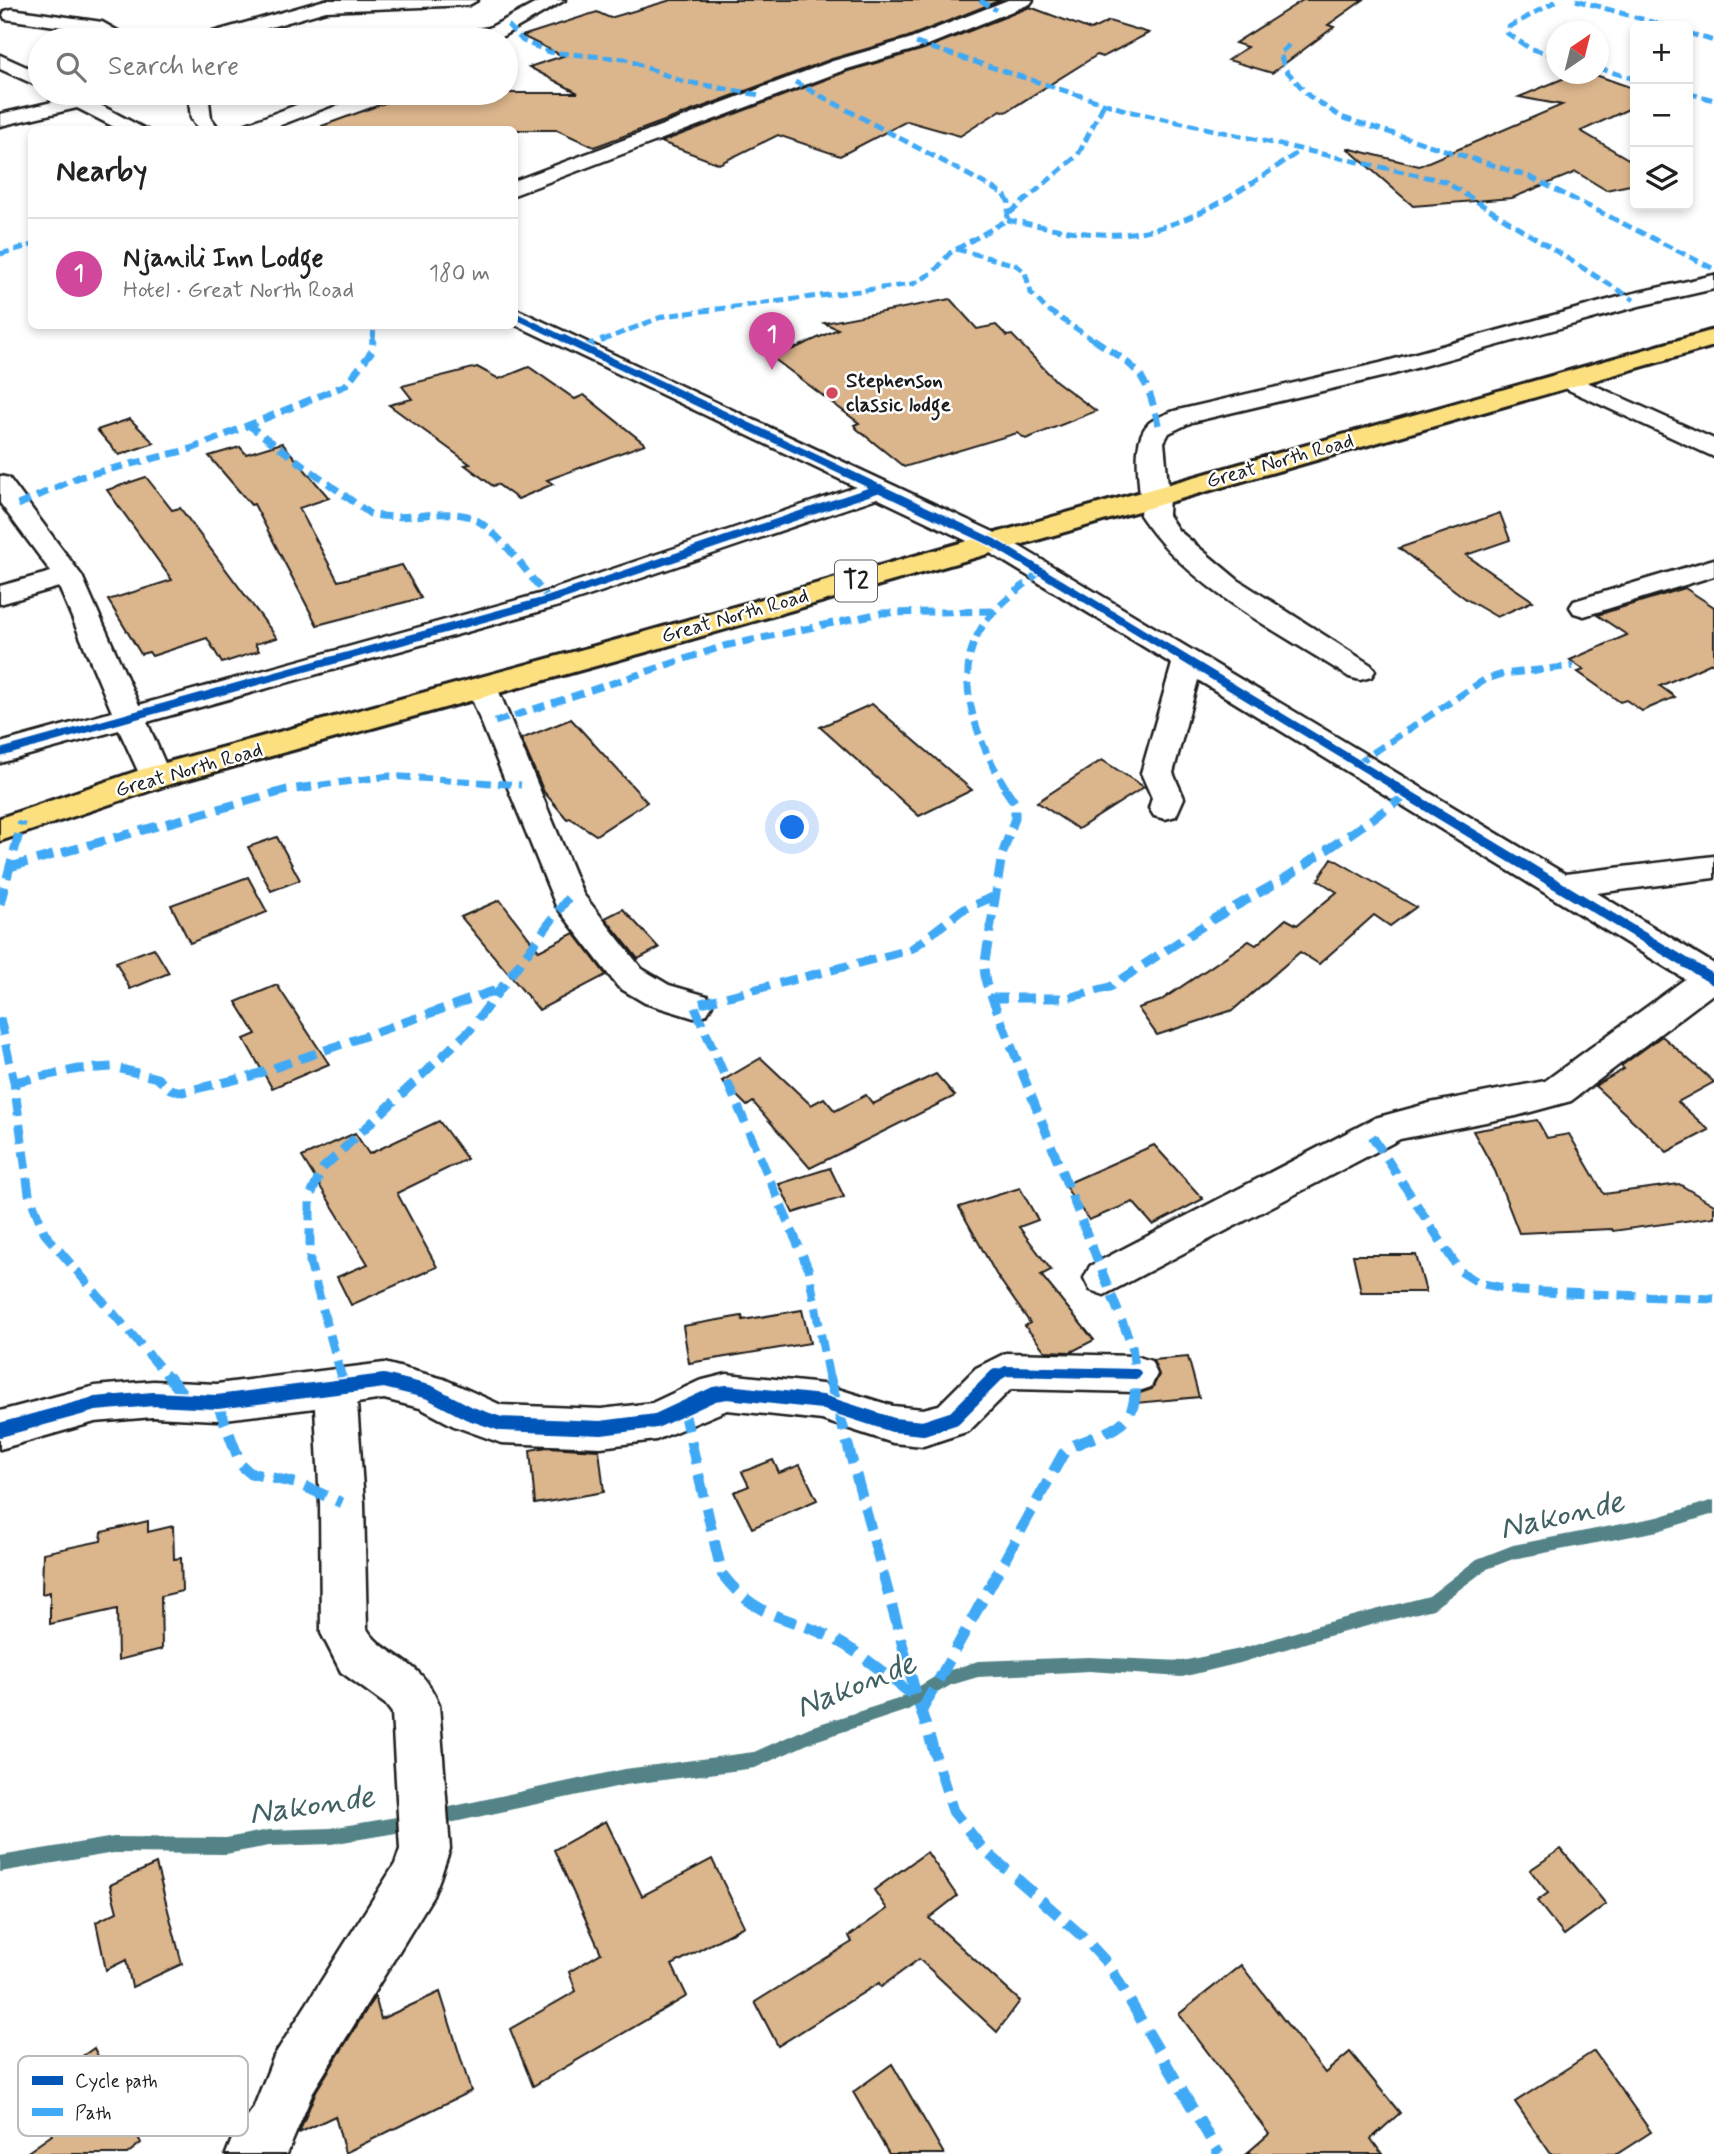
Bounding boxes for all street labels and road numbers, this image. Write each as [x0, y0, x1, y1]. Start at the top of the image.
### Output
street label: Great North Road [1203, 427, 1357, 495]
road number: T2 [835, 560, 877, 602]
street label: Great North Road [658, 582, 812, 650]
street label: Great North Road [112, 736, 266, 804]

